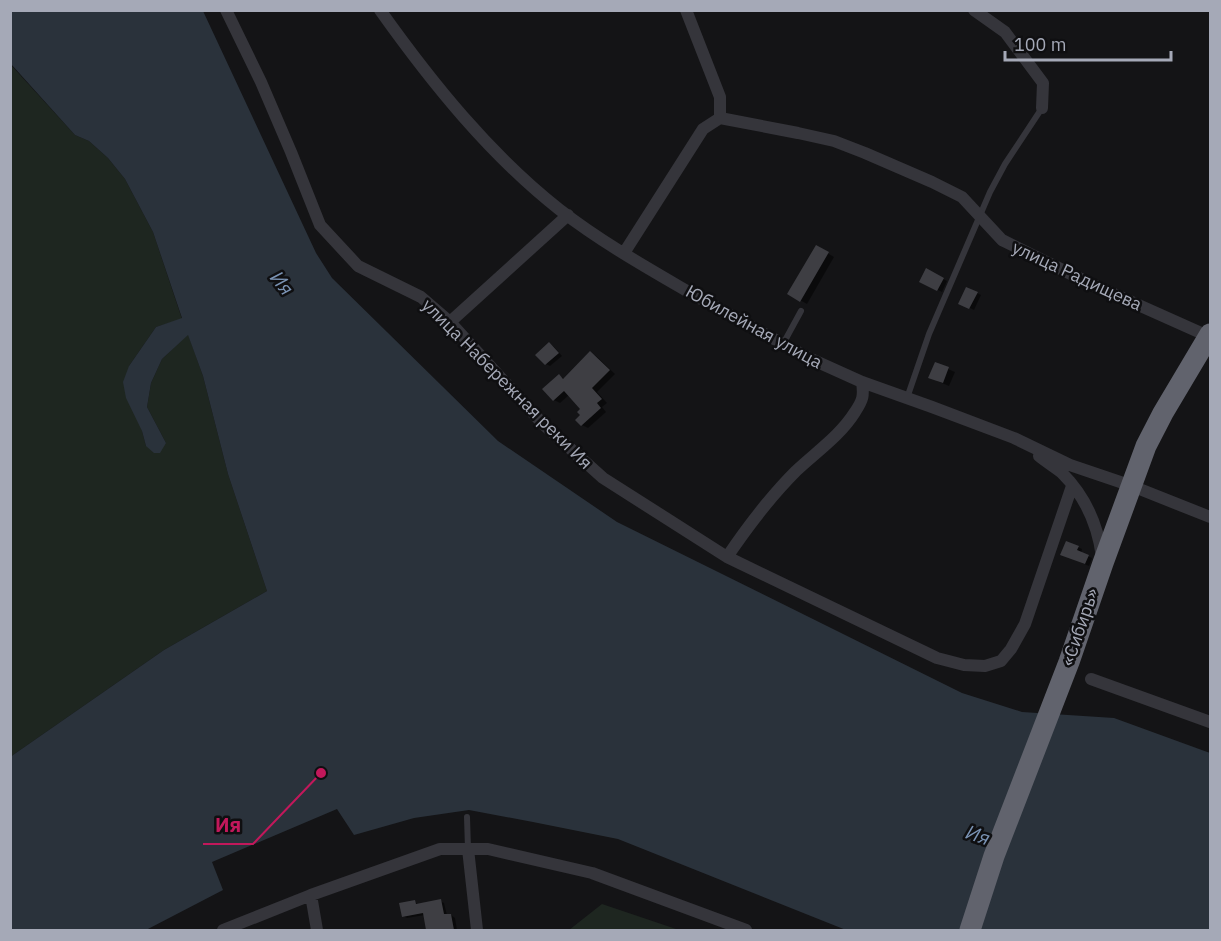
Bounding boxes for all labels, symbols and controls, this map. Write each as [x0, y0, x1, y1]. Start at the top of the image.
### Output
scale bar [1005, 24, 1172, 62]
text: 100 m [1014, 33, 1066, 56]
street label: улица Радищева [1009, 235, 1146, 316]
water label: Ия [264, 265, 300, 301]
street label: Юбилейная улица [682, 280, 827, 374]
street label: улица Набережная реки Ия [417, 294, 597, 474]
street label: «Сибирь» [1056, 585, 1104, 669]
callout: Ия [203, 806, 253, 844]
text: Ия [215, 811, 241, 838]
water label: Ия [962, 818, 994, 851]

